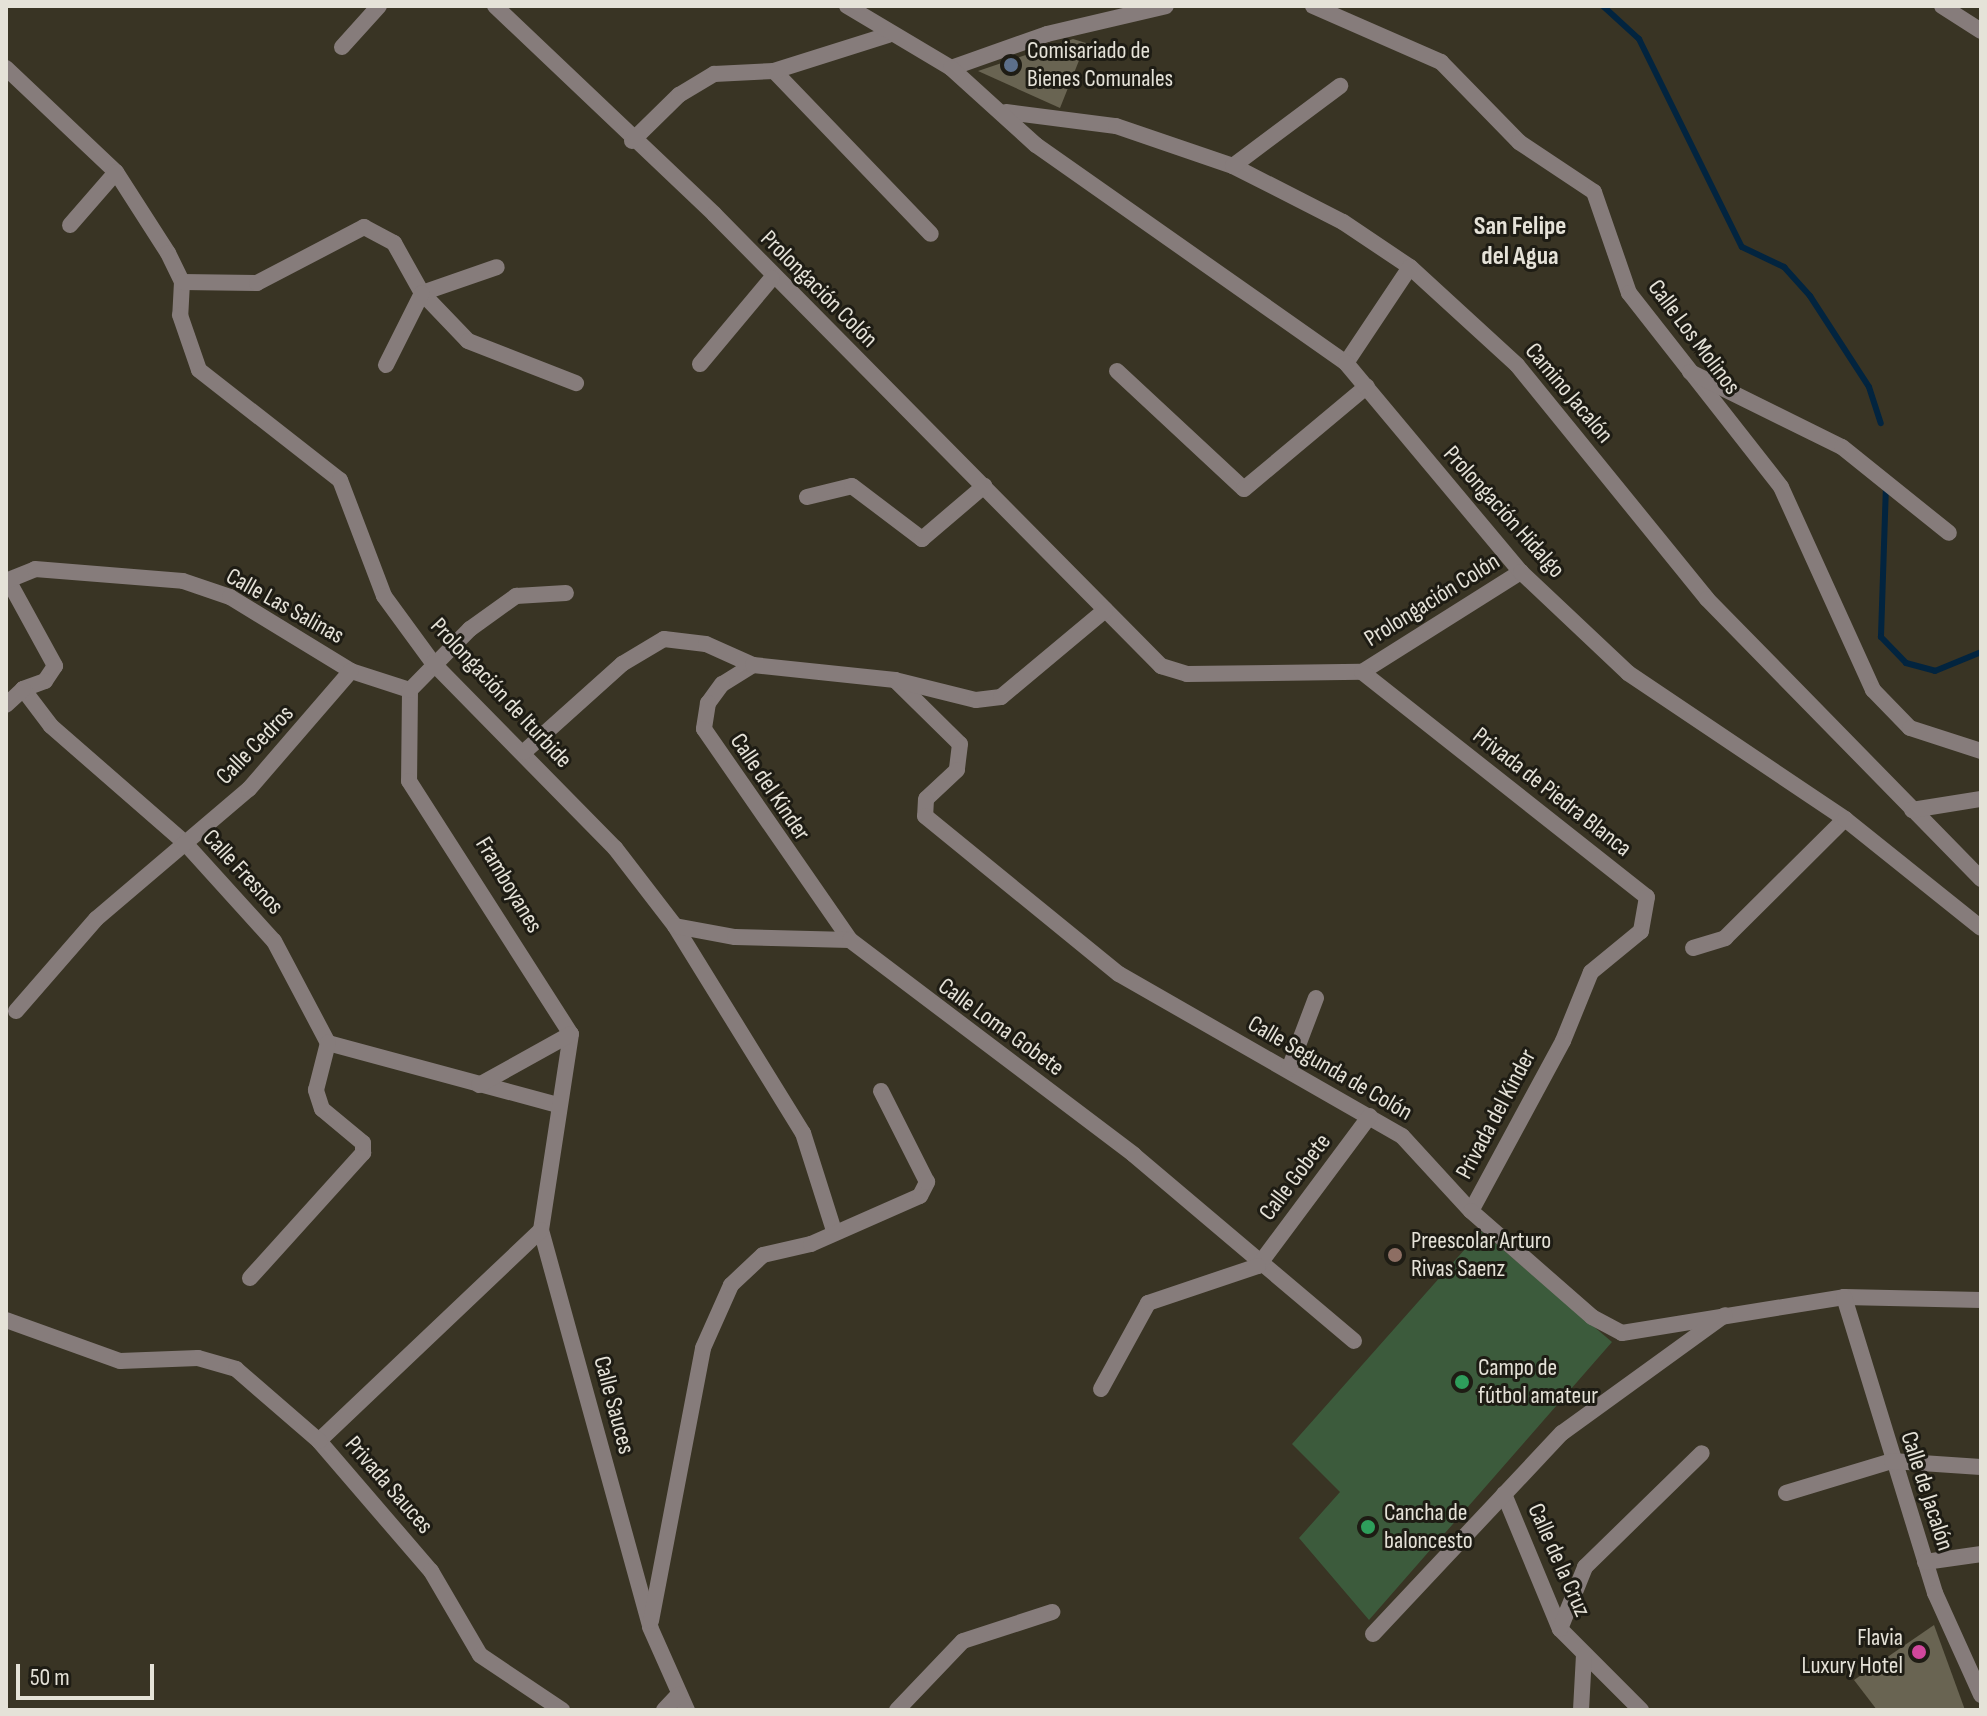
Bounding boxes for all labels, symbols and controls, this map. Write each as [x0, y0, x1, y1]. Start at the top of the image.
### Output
place label: Comisariado de Bienes Comunales [1027, 37, 1173, 93]
marker: Comisariado de Bienes Comunales [1002, 56, 1020, 74]
district label: San Felipe del Agua [1474, 211, 1566, 272]
street label: Prolongación Colón [754, 224, 884, 354]
street label: Calle Los Molinos [1641, 274, 1747, 400]
street label: Camino Jacalón [1519, 337, 1619, 449]
street label: Prolongación Hidalgo [1437, 440, 1571, 584]
street label: Prolongación Colón [1359, 547, 1505, 653]
street label: Calle Las Salinas [221, 562, 349, 650]
street label: Prolongación de Iturbide [424, 612, 578, 774]
street label: Calle Cedros [210, 699, 300, 791]
street label: Privada de Piedra Blanca [1467, 721, 1637, 863]
street label: Calle del Kinder [724, 728, 816, 846]
street label: Calle Fresnos [196, 824, 290, 920]
street label: Framboyanes [469, 832, 549, 938]
street label: Calle Loma Gobete [933, 972, 1069, 1082]
street label: Calle Segunda de Colón [1243, 1009, 1417, 1127]
street label: Privada del Kinder [1450, 1044, 1542, 1184]
street label: Calle Gobete [1253, 1128, 1337, 1226]
place label: Preescolar Arturo Rivas Saenz [1411, 1227, 1551, 1283]
marker: Preescolar Arturo Rivas Saenz [1386, 1246, 1404, 1264]
street label: Calle Sauces [587, 1353, 641, 1457]
place label: Campo de fútbol amateur [1478, 1354, 1598, 1410]
marker: Campo de fútbol amateur [1453, 1373, 1471, 1391]
street label: Calle de Jacalón [1894, 1428, 1960, 1554]
street label: Privada Sauces [339, 1430, 439, 1540]
place label: Cancha de baloncesto [1384, 1499, 1473, 1555]
street label: Calle de la Cruz [1521, 1499, 1597, 1621]
marker: Cancha de baloncesto [1359, 1518, 1377, 1536]
place label: Flavia Luxury Hotel [1802, 1624, 1903, 1680]
marker: Flavia Luxury Hotel [1910, 1643, 1928, 1661]
scale bar [20, 1648, 158, 1698]
text: 50 m [30, 1663, 70, 1692]

